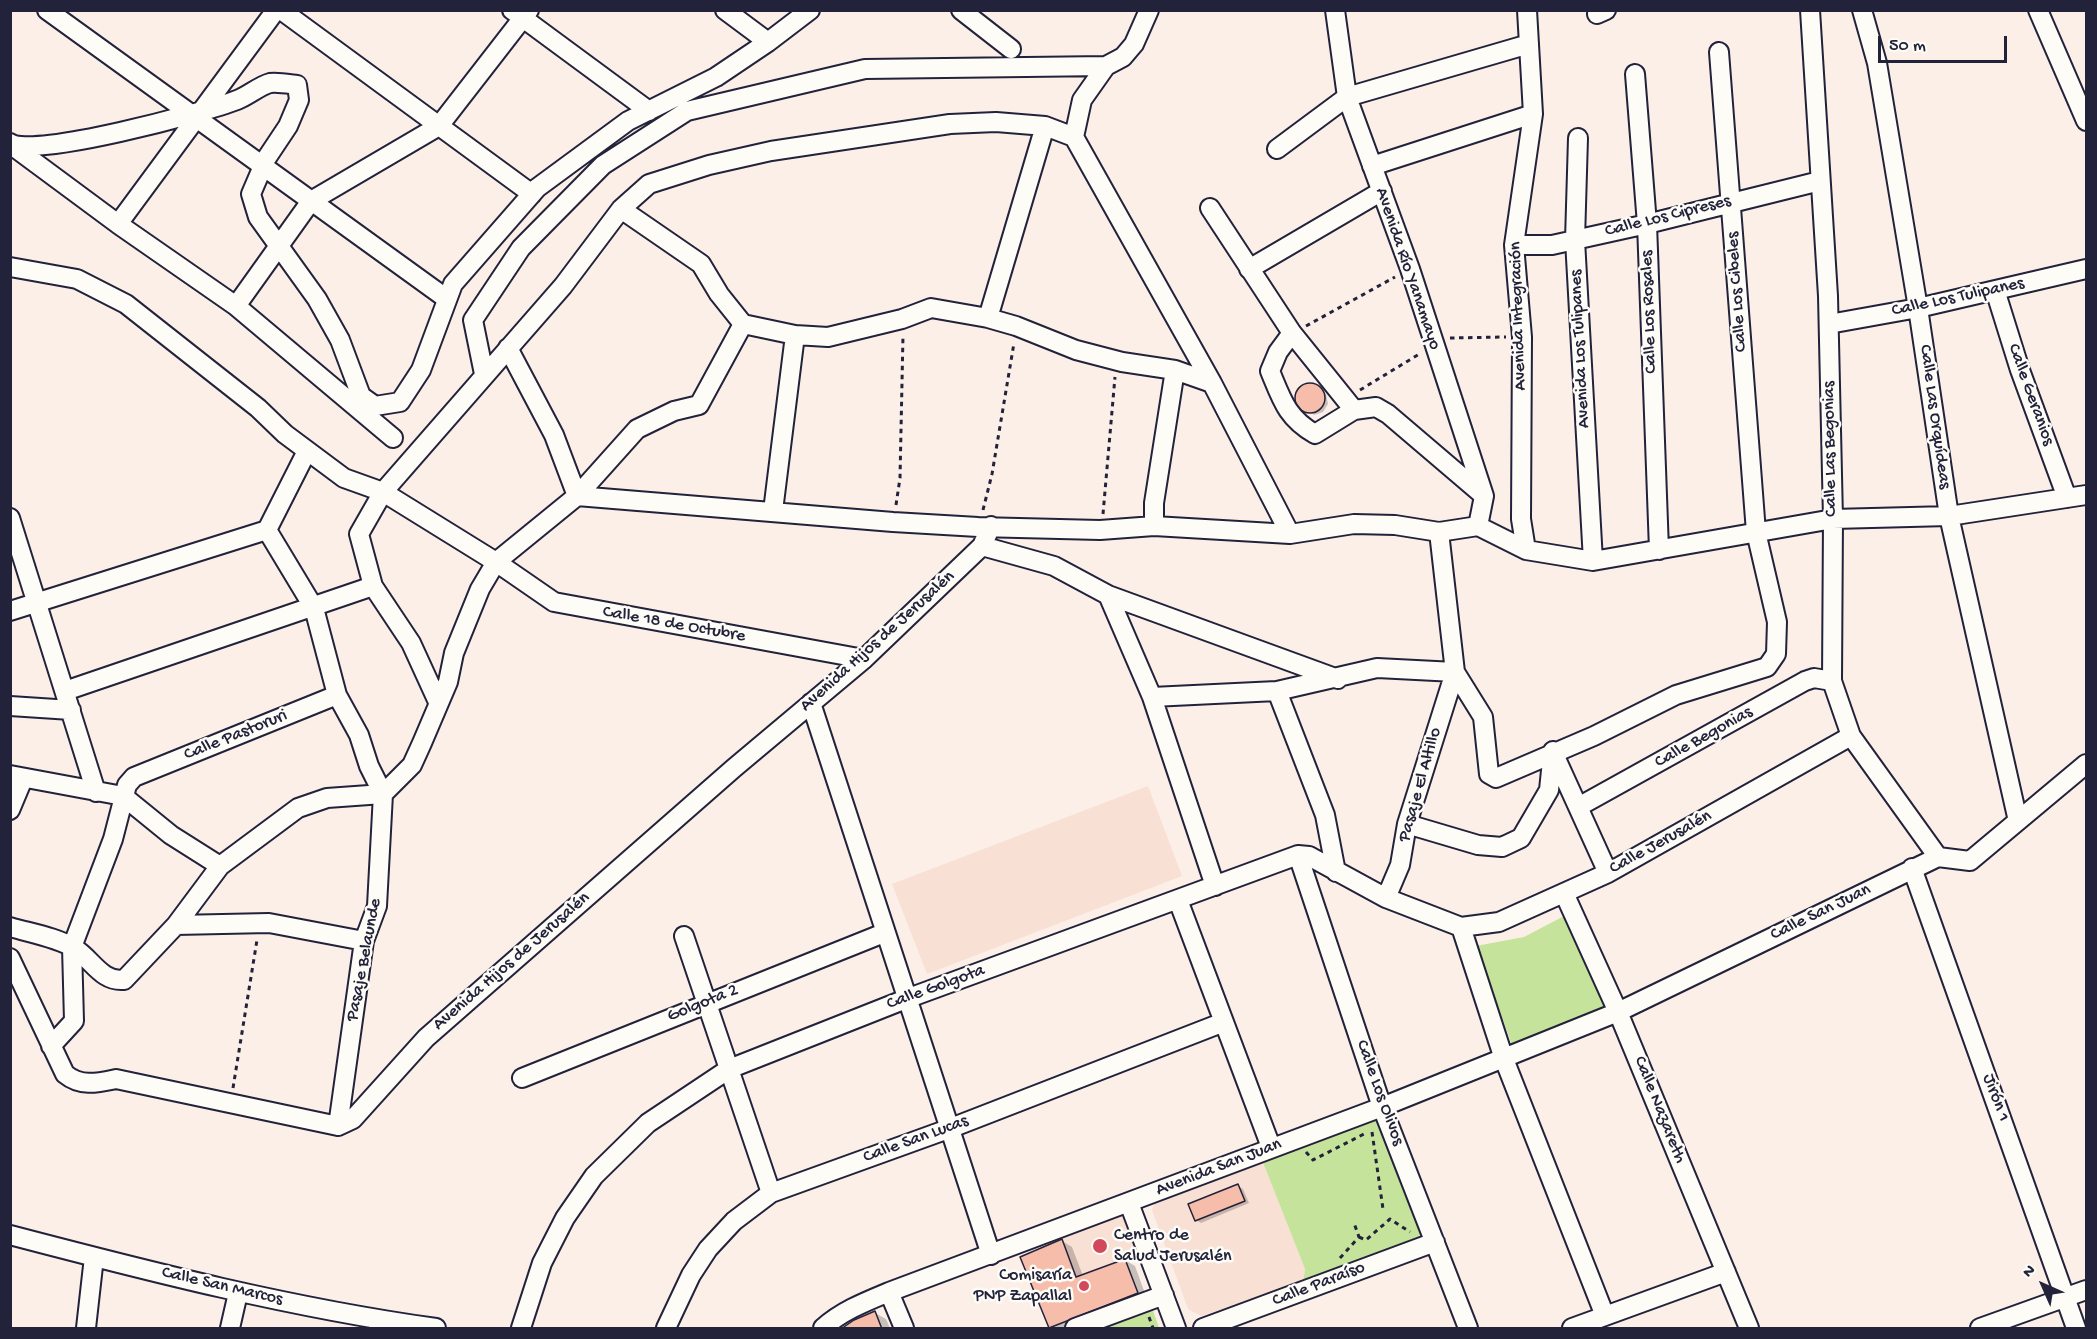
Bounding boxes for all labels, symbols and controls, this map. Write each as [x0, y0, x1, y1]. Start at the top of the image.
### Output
scale bar [1881, 24, 2010, 62]
text: 50 m [1889, 36, 1926, 57]
street label: Avenida Río Yanamayo [1369, 185, 1445, 353]
street label: Calle Los Cipreses [1603, 191, 1733, 243]
street label: Calle Los Cibeles [1723, 231, 1753, 353]
street label: Avenida Integración [1506, 241, 1532, 391]
street label: Calle Los Rosales [1637, 250, 1663, 374]
street label: Avenida Los Tulipanes [1566, 269, 1596, 429]
street label: Calle Los Tulipanes [1890, 273, 2026, 323]
street label: Calle Geranios [2002, 341, 2058, 449]
street label: Calle Las Orquídeas [1913, 343, 1955, 491]
street label: Calle Las Begonias [1819, 381, 1843, 517]
street label: Avenida Hijos de Jerusalén [796, 567, 960, 717]
street label: Calle 18 de Octubre [601, 602, 747, 648]
street label: Calle Begonias [1651, 702, 1757, 774]
street label: Calle Pastoruri [181, 705, 291, 767]
street label: Pasaje El Altillo [1394, 725, 1448, 845]
street label: Calle Jerusalén [1606, 806, 1716, 880]
street label: Calle San Juan [1767, 879, 1875, 947]
street label: Avenida Hijos de Jerusalén [429, 888, 595, 1036]
street label: Pasaje Belaunde [343, 897, 387, 1023]
street label: Calle Golgota [884, 960, 988, 1016]
street label: Golgota 2 [664, 980, 742, 1028]
street label: Calle Los Olivos [1350, 1037, 1408, 1149]
street label: Calle Nazareth [1628, 1053, 1690, 1167]
street label: Jirón 1 [1976, 1071, 2014, 1125]
street label: Calle San Lucas [861, 1111, 971, 1169]
street label: Avenida San Juan [1153, 1134, 1285, 1202]
place label: Centro de Salud Jerusalén [1114, 1225, 1232, 1268]
marker: Centro de Salud Jerusalén [1091, 1237, 1109, 1255]
north arrow [2013, 1255, 2073, 1315]
street label: Calle Paraíso [1270, 1257, 1368, 1313]
text: N [2019, 1262, 2040, 1282]
street label: Calle San Marcos [159, 1263, 285, 1311]
place label: Comisaría PNP Zapallal [974, 1265, 1072, 1308]
marker: Comisaría PNP Zapallal [1077, 1279, 1091, 1293]

